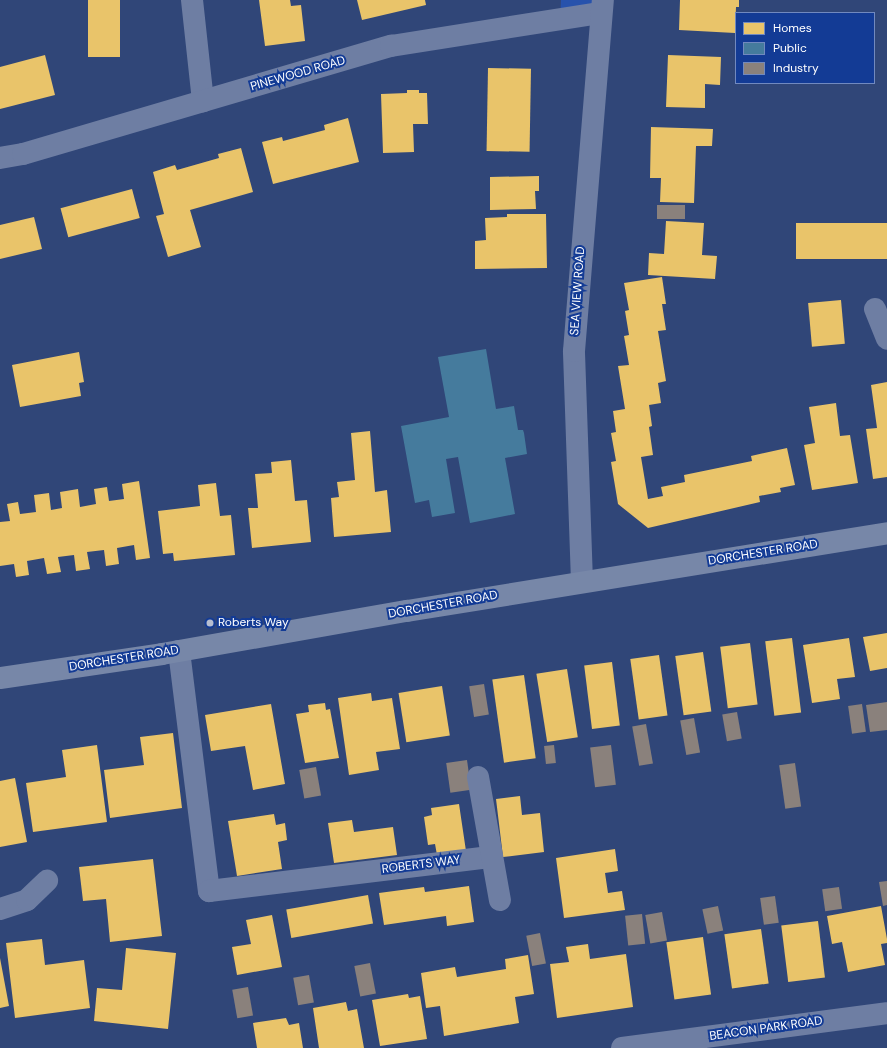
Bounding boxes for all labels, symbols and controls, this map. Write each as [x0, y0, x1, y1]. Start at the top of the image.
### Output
legend [735, 12, 875, 84]
text: Homes [773, 20, 812, 36]
text: Public [773, 40, 807, 56]
street label: PINEWOOD ROAD [249, 54, 347, 94]
text: Industry [773, 60, 819, 76]
street label: SEA VIEW ROAD [568, 246, 588, 336]
street label: DORCHESTER ROAD [707, 537, 819, 569]
street label: DORCHESTER ROAD [387, 588, 499, 622]
place label: Roberts Way [218, 616, 289, 630]
marker: Roberts Way [205, 618, 215, 628]
street label: DORCHESTER ROAD [68, 643, 180, 675]
street label: ROBERTS WAY [381, 853, 461, 877]
street label: BEACON PARK ROAD [708, 1014, 824, 1044]

